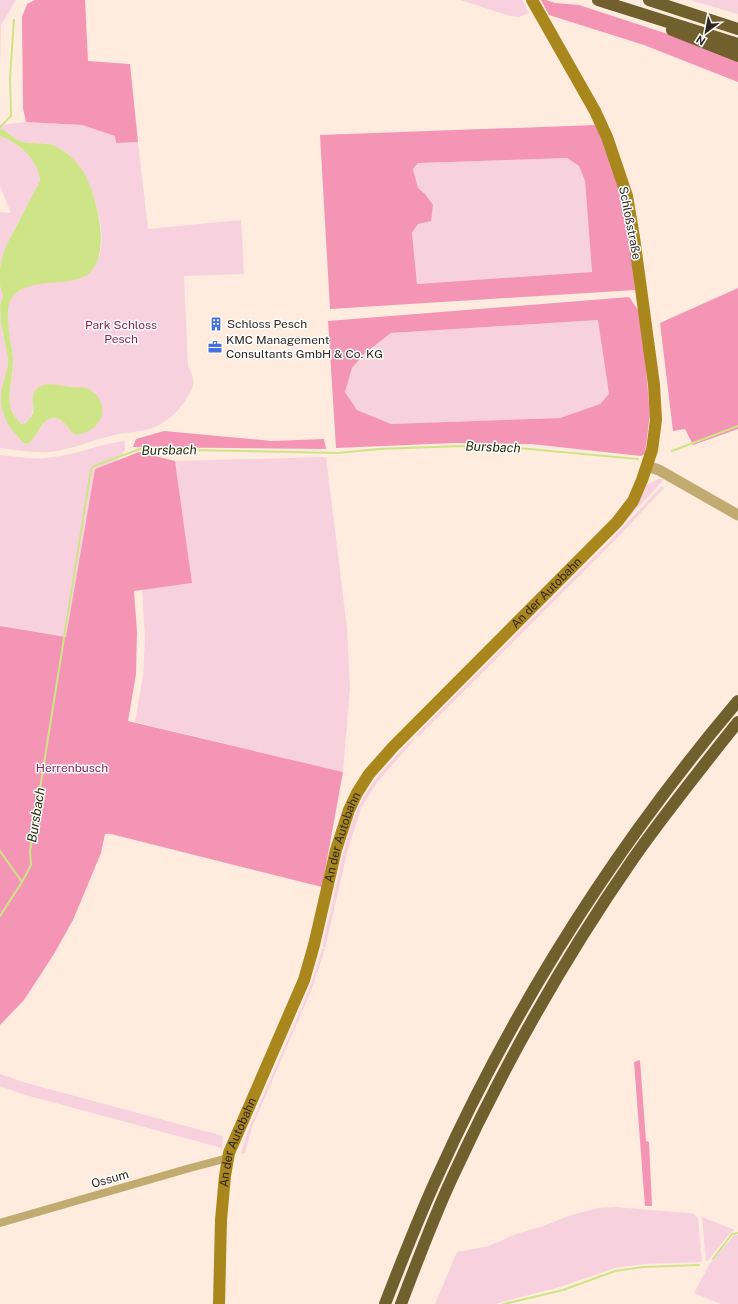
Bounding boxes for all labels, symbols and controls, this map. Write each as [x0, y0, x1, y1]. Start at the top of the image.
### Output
north arrow [686, 12, 726, 52]
text: N [694, 33, 708, 48]
street label: Schloßstraße [616, 185, 644, 261]
building icon: Schloss Pesch [208, 316, 224, 332]
place label: Schloss Pesch [227, 317, 307, 331]
park label: Park Schloss Pesch [85, 318, 157, 346]
place label: KMC Management Consultants GmbH & Co. KG [226, 333, 383, 361]
office icon: KMC Management Consultants GmbH & Co. KG [207, 339, 223, 355]
water label: Bursbach [465, 439, 521, 455]
water label: Bursbach [141, 442, 197, 458]
street label: An der Autobahn [508, 554, 585, 631]
park label: Herrenbusch [36, 761, 108, 775]
water label: Bursbach [24, 786, 48, 844]
street label: An der Autobahn [322, 790, 363, 884]
street label: An der Autobahn [217, 1096, 259, 1188]
street label: Ossum [90, 1167, 130, 1191]

